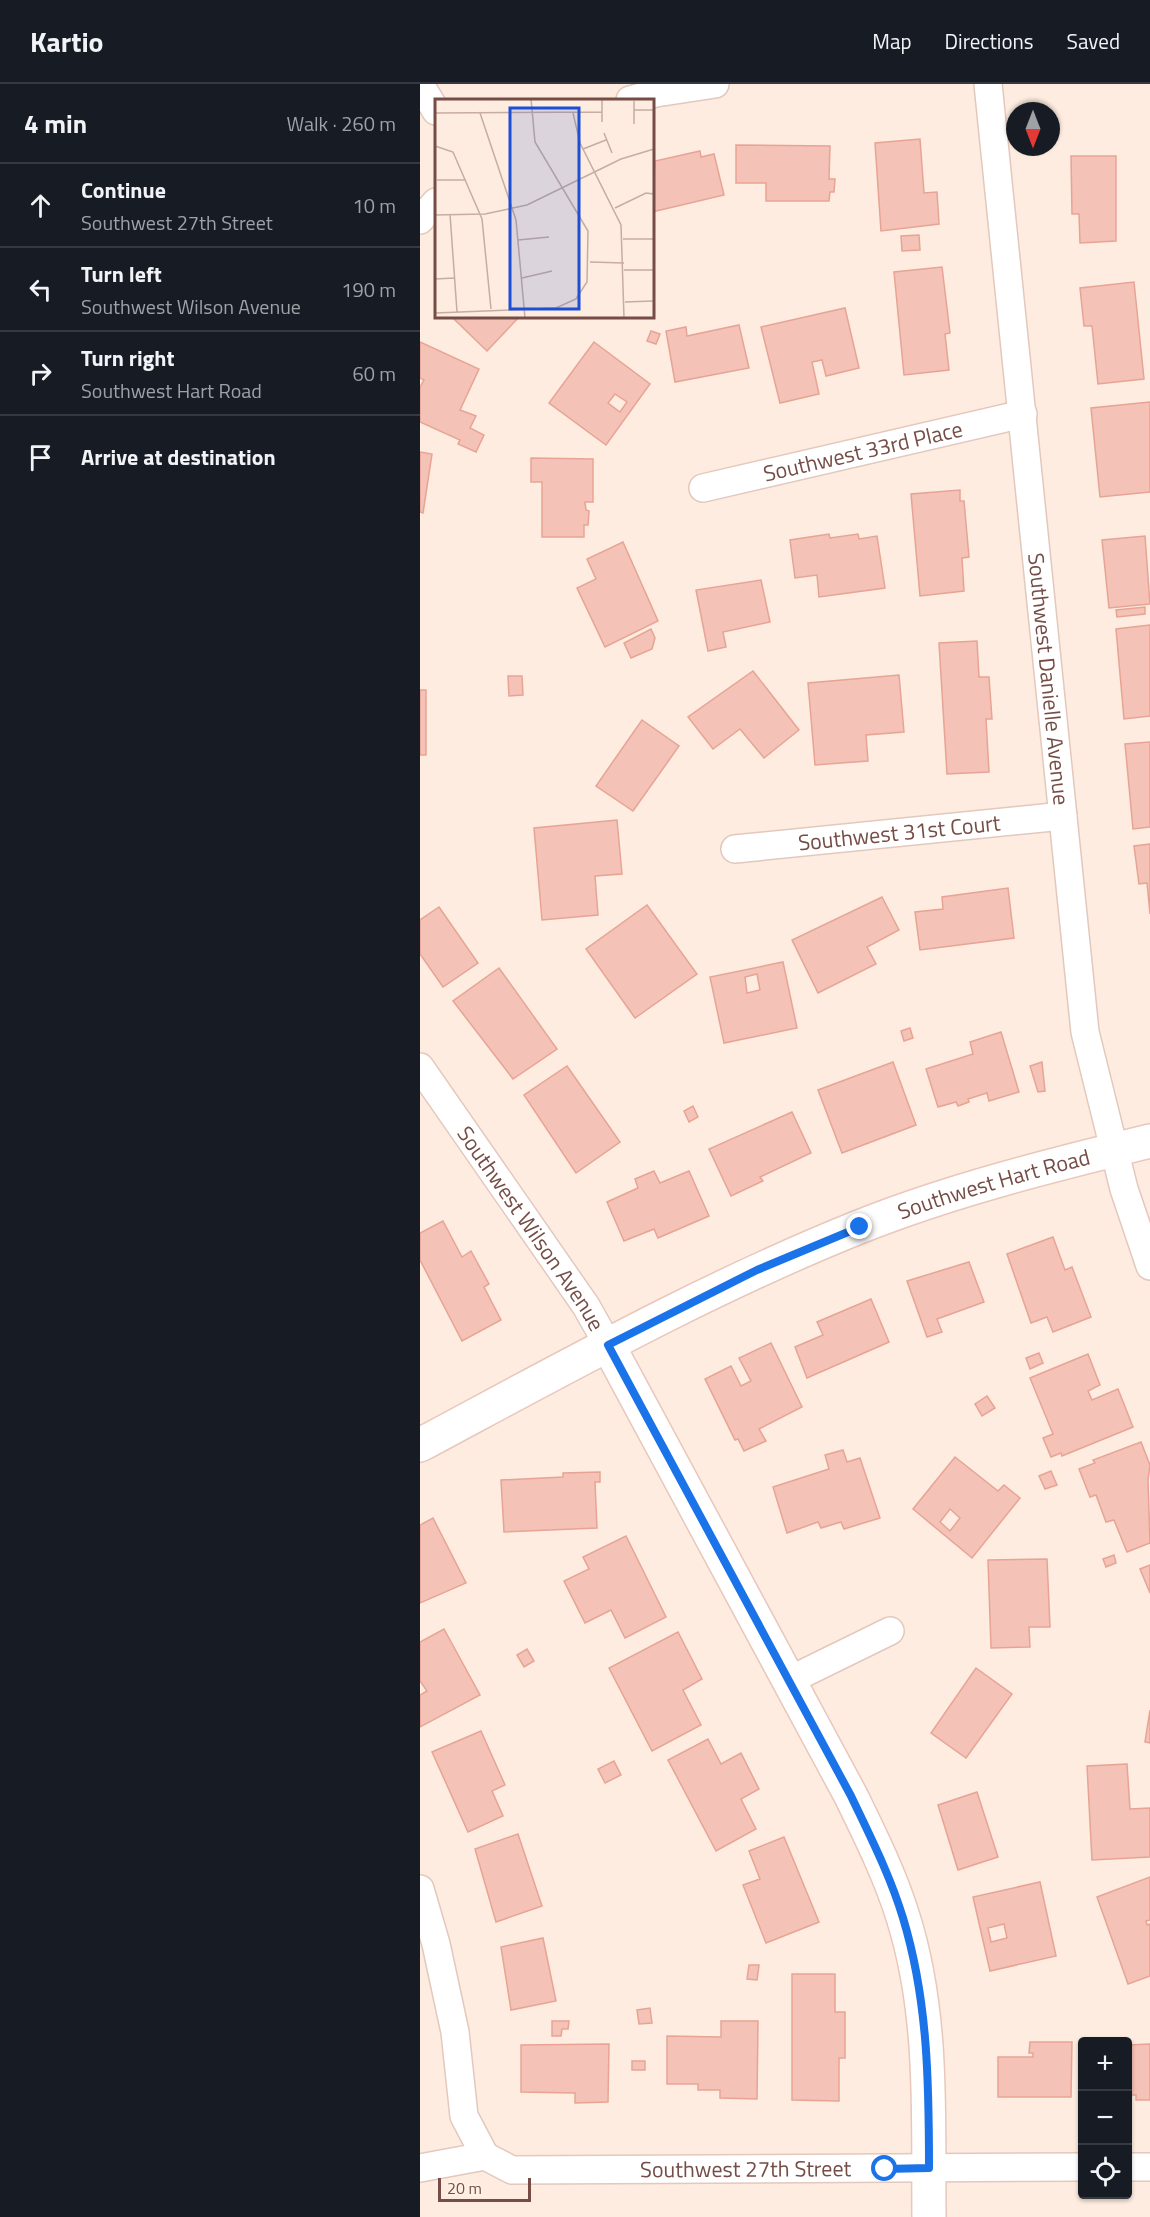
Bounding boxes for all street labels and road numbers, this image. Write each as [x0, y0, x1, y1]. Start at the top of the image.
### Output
street label: Southwest 33rd Place [760, 412, 966, 491]
street label: Southwest Danielle Avenue [1019, 551, 1079, 807]
street label: Southwest 31st Court [796, 805, 1002, 860]
street label: Southwest Wilson Avenue [449, 1119, 614, 1337]
street label: Southwest Hart Road [893, 1140, 1093, 1228]
street label: Southwest 27th Street [640, 2151, 852, 2186]

